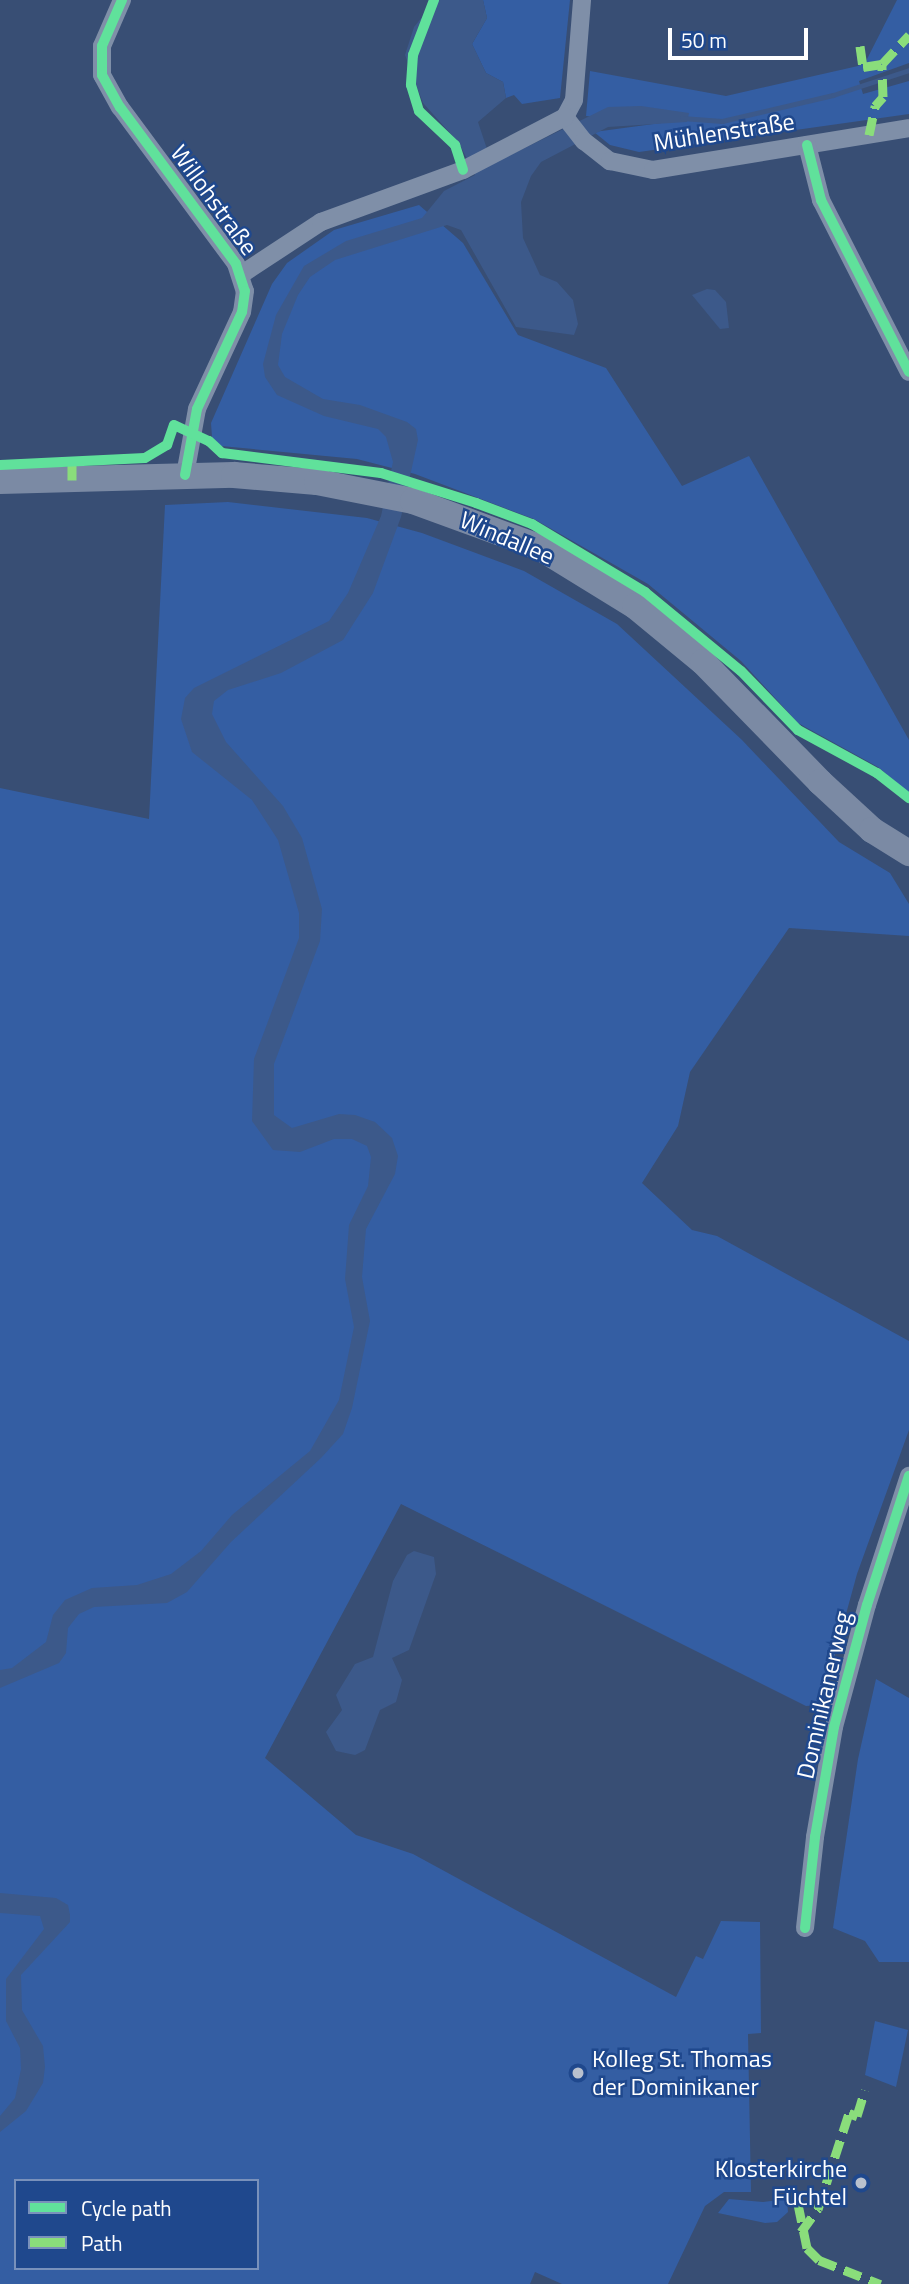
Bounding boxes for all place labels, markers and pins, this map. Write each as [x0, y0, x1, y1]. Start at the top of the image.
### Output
place label: Kolleg St. Thomas der Dominikaner [592, 2045, 772, 2101]
marker: Kolleg St. Thomas der Dominikaner [570, 2065, 586, 2081]
place label: Klosterkirche Füchtel [715, 2155, 847, 2211]
marker: Klosterkirche Füchtel [853, 2175, 869, 2191]

